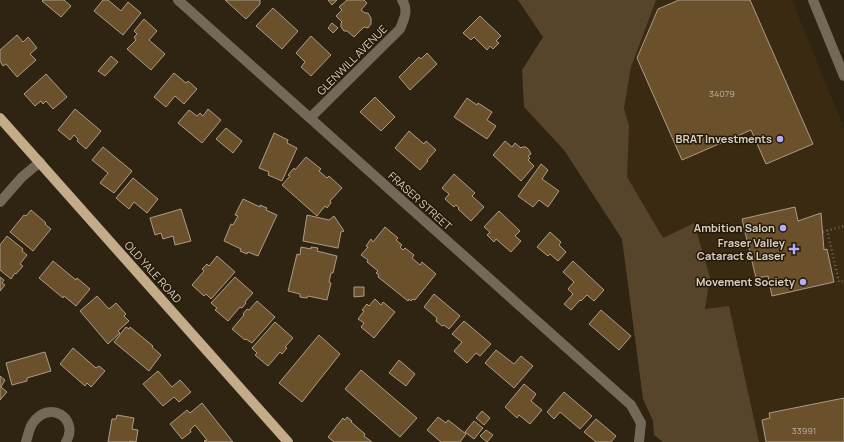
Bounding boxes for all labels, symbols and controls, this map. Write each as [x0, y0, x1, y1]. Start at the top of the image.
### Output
street label: GLENWILL AVENUE [313, 21, 390, 98]
house number: 34079 [709, 87, 735, 100]
place label: BRAT Investments [676, 131, 772, 146]
marker: BRAT Investments [775, 134, 785, 144]
street label: FRASER STREET [385, 168, 456, 234]
place label: Ambition Salon [694, 220, 775, 235]
marker: Ambition Salon [778, 223, 788, 233]
place label: Fraser Valley Cataract & Laser [697, 235, 786, 263]
street label: OLD YALE ROAD [122, 237, 185, 306]
marker: Fraser Valley Cataract & Laser [788, 243, 800, 255]
place label: Movement Society [696, 274, 796, 289]
marker: Movement Society [798, 277, 808, 287]
house number: 33991 [792, 424, 816, 437]

